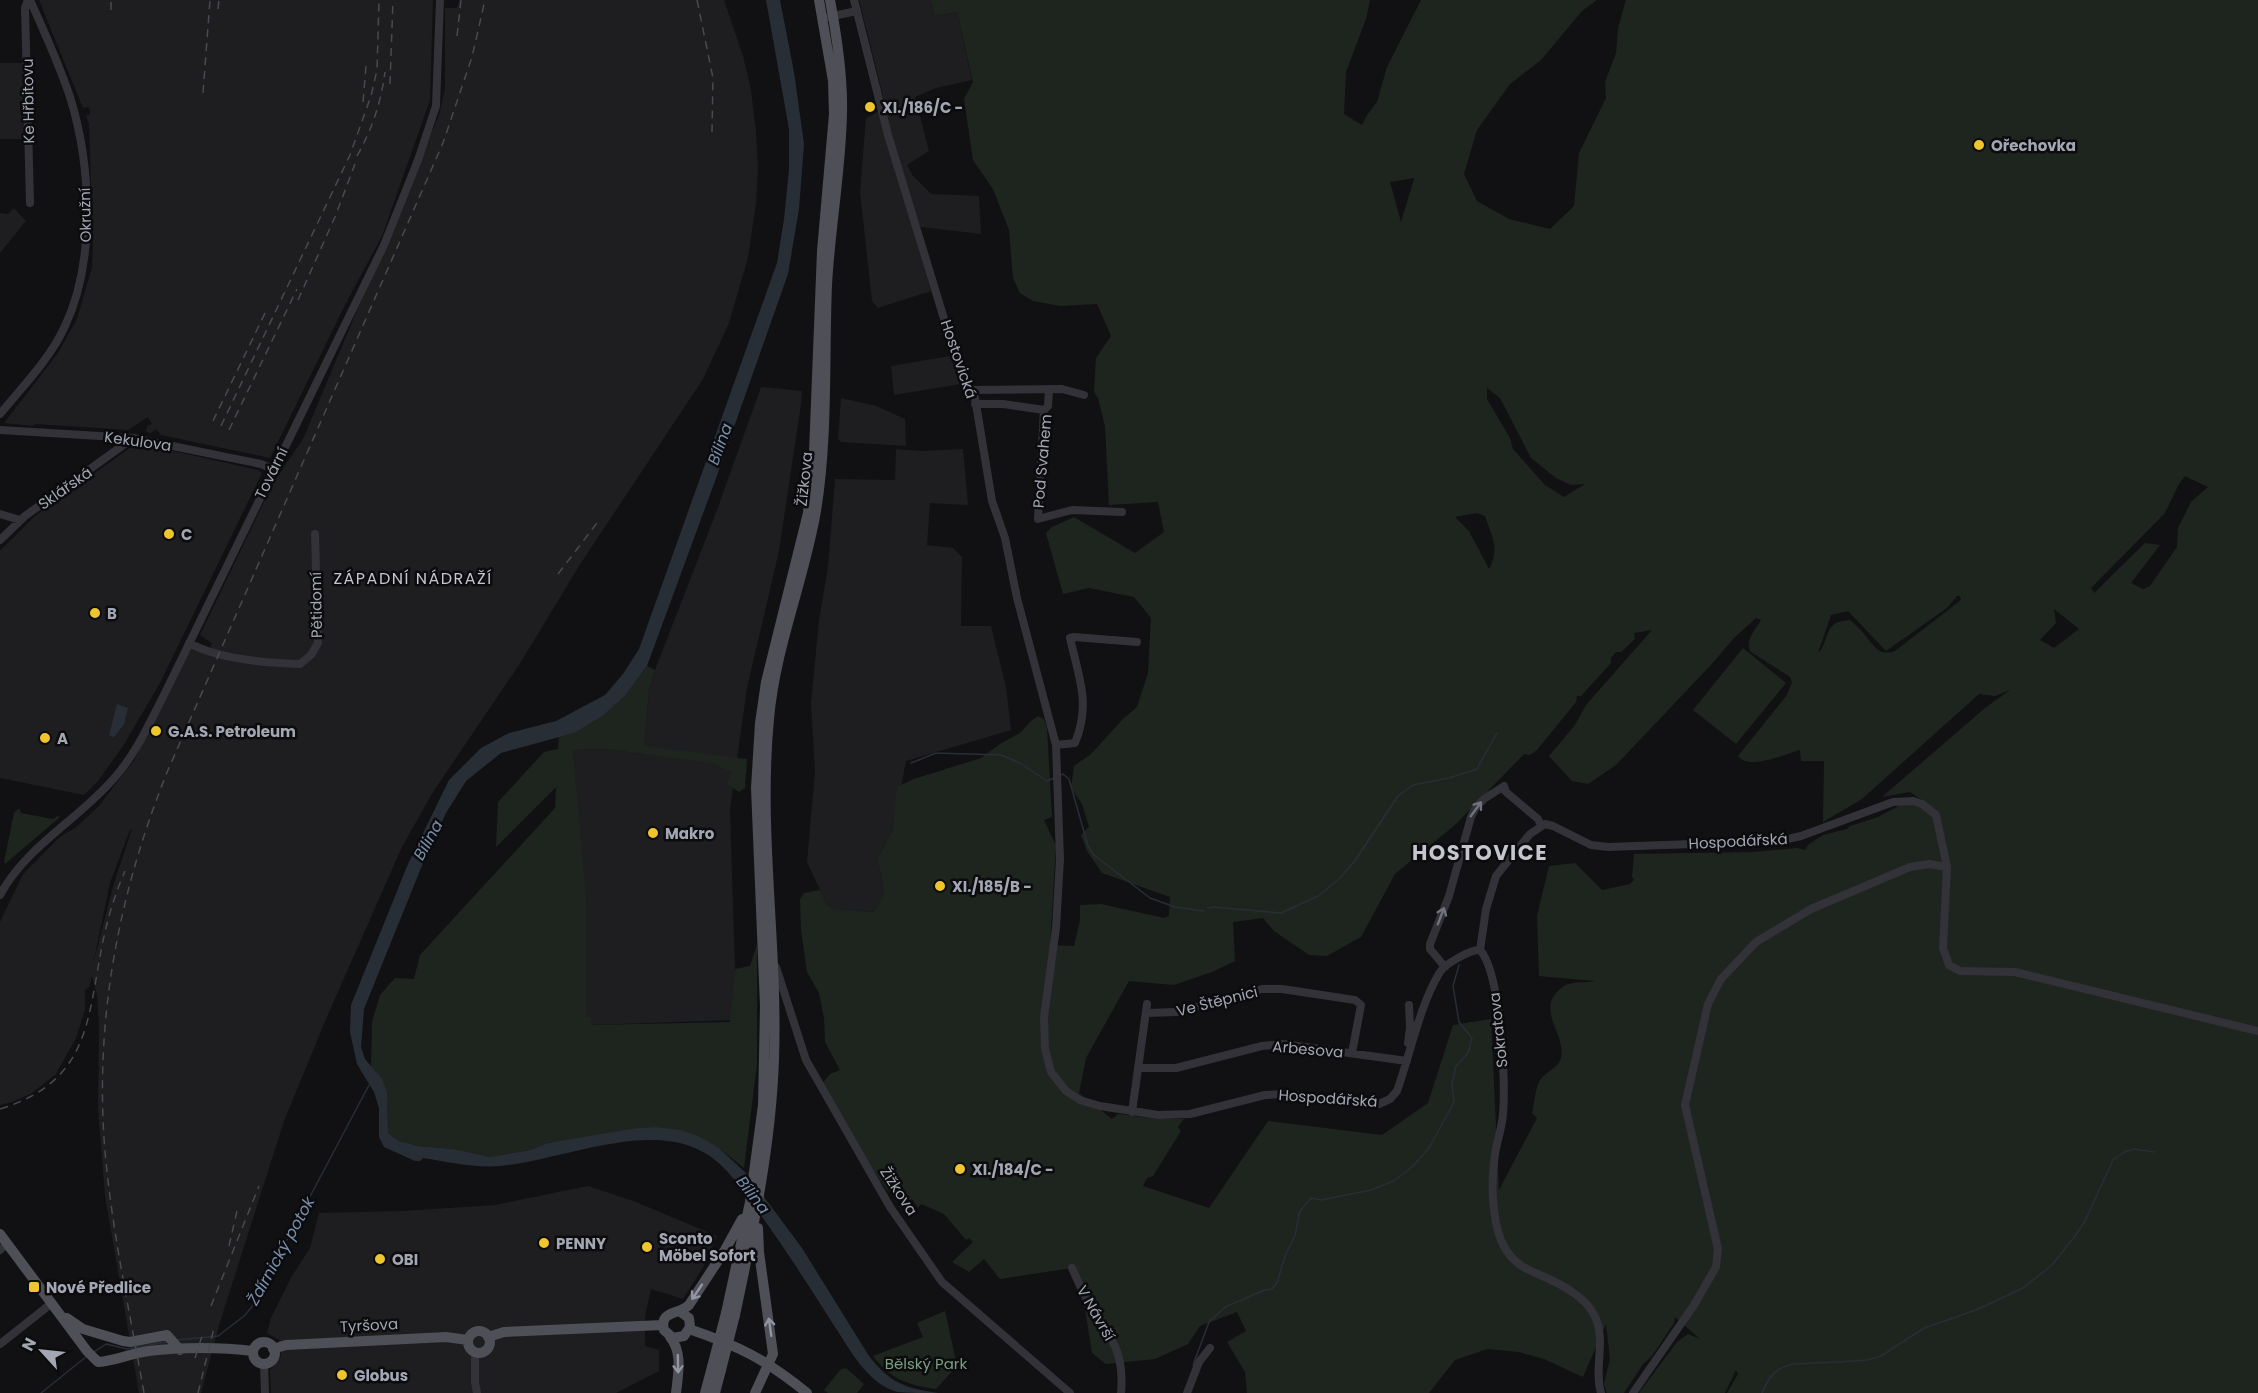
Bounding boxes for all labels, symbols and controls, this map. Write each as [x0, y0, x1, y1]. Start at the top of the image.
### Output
street label: Ke Hřbitovu [17, 58, 39, 144]
place label: XI./186/C - [882, 97, 963, 118]
marker: XI./186/C - [863, 100, 877, 114]
place label: Ořechovka [1991, 135, 2076, 156]
marker: Ořechovka [1972, 138, 1986, 152]
street label: Okružní [74, 187, 96, 243]
street label: Hostovická [936, 317, 982, 401]
street label: Pod Svahem [1027, 413, 1057, 509]
water label: Bílina [702, 420, 738, 468]
street label: Kekulova [103, 426, 173, 456]
street label: Tovární [249, 443, 293, 502]
street label: Žižkova [791, 451, 817, 507]
street label: Sklářská [34, 462, 96, 514]
place label: C [181, 524, 192, 545]
marker: C [162, 527, 176, 541]
district label: ZÁPADNÍ NÁDRAŽÍ [333, 567, 493, 590]
street label: Pětidomí [305, 572, 327, 638]
place label: B [107, 603, 117, 624]
marker: B [88, 606, 102, 620]
place label: G.A.S. Petroleum [168, 721, 296, 742]
marker: G.A.S. Petroleum [149, 724, 163, 738]
place label: A [57, 728, 68, 749]
marker: A [38, 731, 52, 745]
one-way arrow [1470, 801, 1482, 817]
water label: Bílina [408, 816, 448, 864]
place label: Makro [665, 823, 715, 844]
marker: Makro [646, 826, 660, 840]
street label: Hospodářská [1688, 828, 1788, 854]
district label: HOSTOVICE [1412, 838, 1548, 867]
place label: XI./185/B - [952, 876, 1032, 897]
marker: XI./185/B - [933, 879, 947, 893]
one-way arrow [1436, 907, 1447, 926]
street label: Ve Štěpnici [1174, 981, 1260, 1021]
street label: Sokratova [1484, 991, 1512, 1069]
street label: Arbesova [1272, 1035, 1344, 1063]
street label: Hospodářská [1278, 1084, 1378, 1112]
place label: XI./184/C - [972, 1159, 1054, 1180]
street label: Žižkova [875, 1162, 923, 1220]
marker: XI./184/C - [953, 1162, 967, 1176]
water label: Bílina [731, 1171, 775, 1219]
water label: Ždírnický potok [241, 1192, 321, 1310]
place label: Sconto Möbel Sofort [659, 1228, 756, 1266]
place label: PENNY [556, 1233, 606, 1254]
marker: PENNY [537, 1236, 551, 1250]
marker: Sconto Möbel Sofort [640, 1240, 654, 1254]
place label: OBI [392, 1249, 418, 1270]
marker: OBI [373, 1252, 387, 1266]
place label: Nové Předlice [46, 1277, 151, 1298]
marker: Nové Předlice [27, 1280, 41, 1294]
street label: V Návrší [1072, 1282, 1120, 1345]
one-way arrow [691, 1284, 703, 1300]
street label: Tyršova [339, 1313, 399, 1337]
one-way arrow [764, 1318, 775, 1338]
north arrow [12, 1321, 72, 1381]
text: N [16, 1334, 42, 1355]
one-way arrow [672, 1353, 684, 1373]
park label: Bělský Park [885, 1353, 967, 1374]
place label: Globus [354, 1365, 408, 1386]
marker: Globus [335, 1368, 349, 1382]

